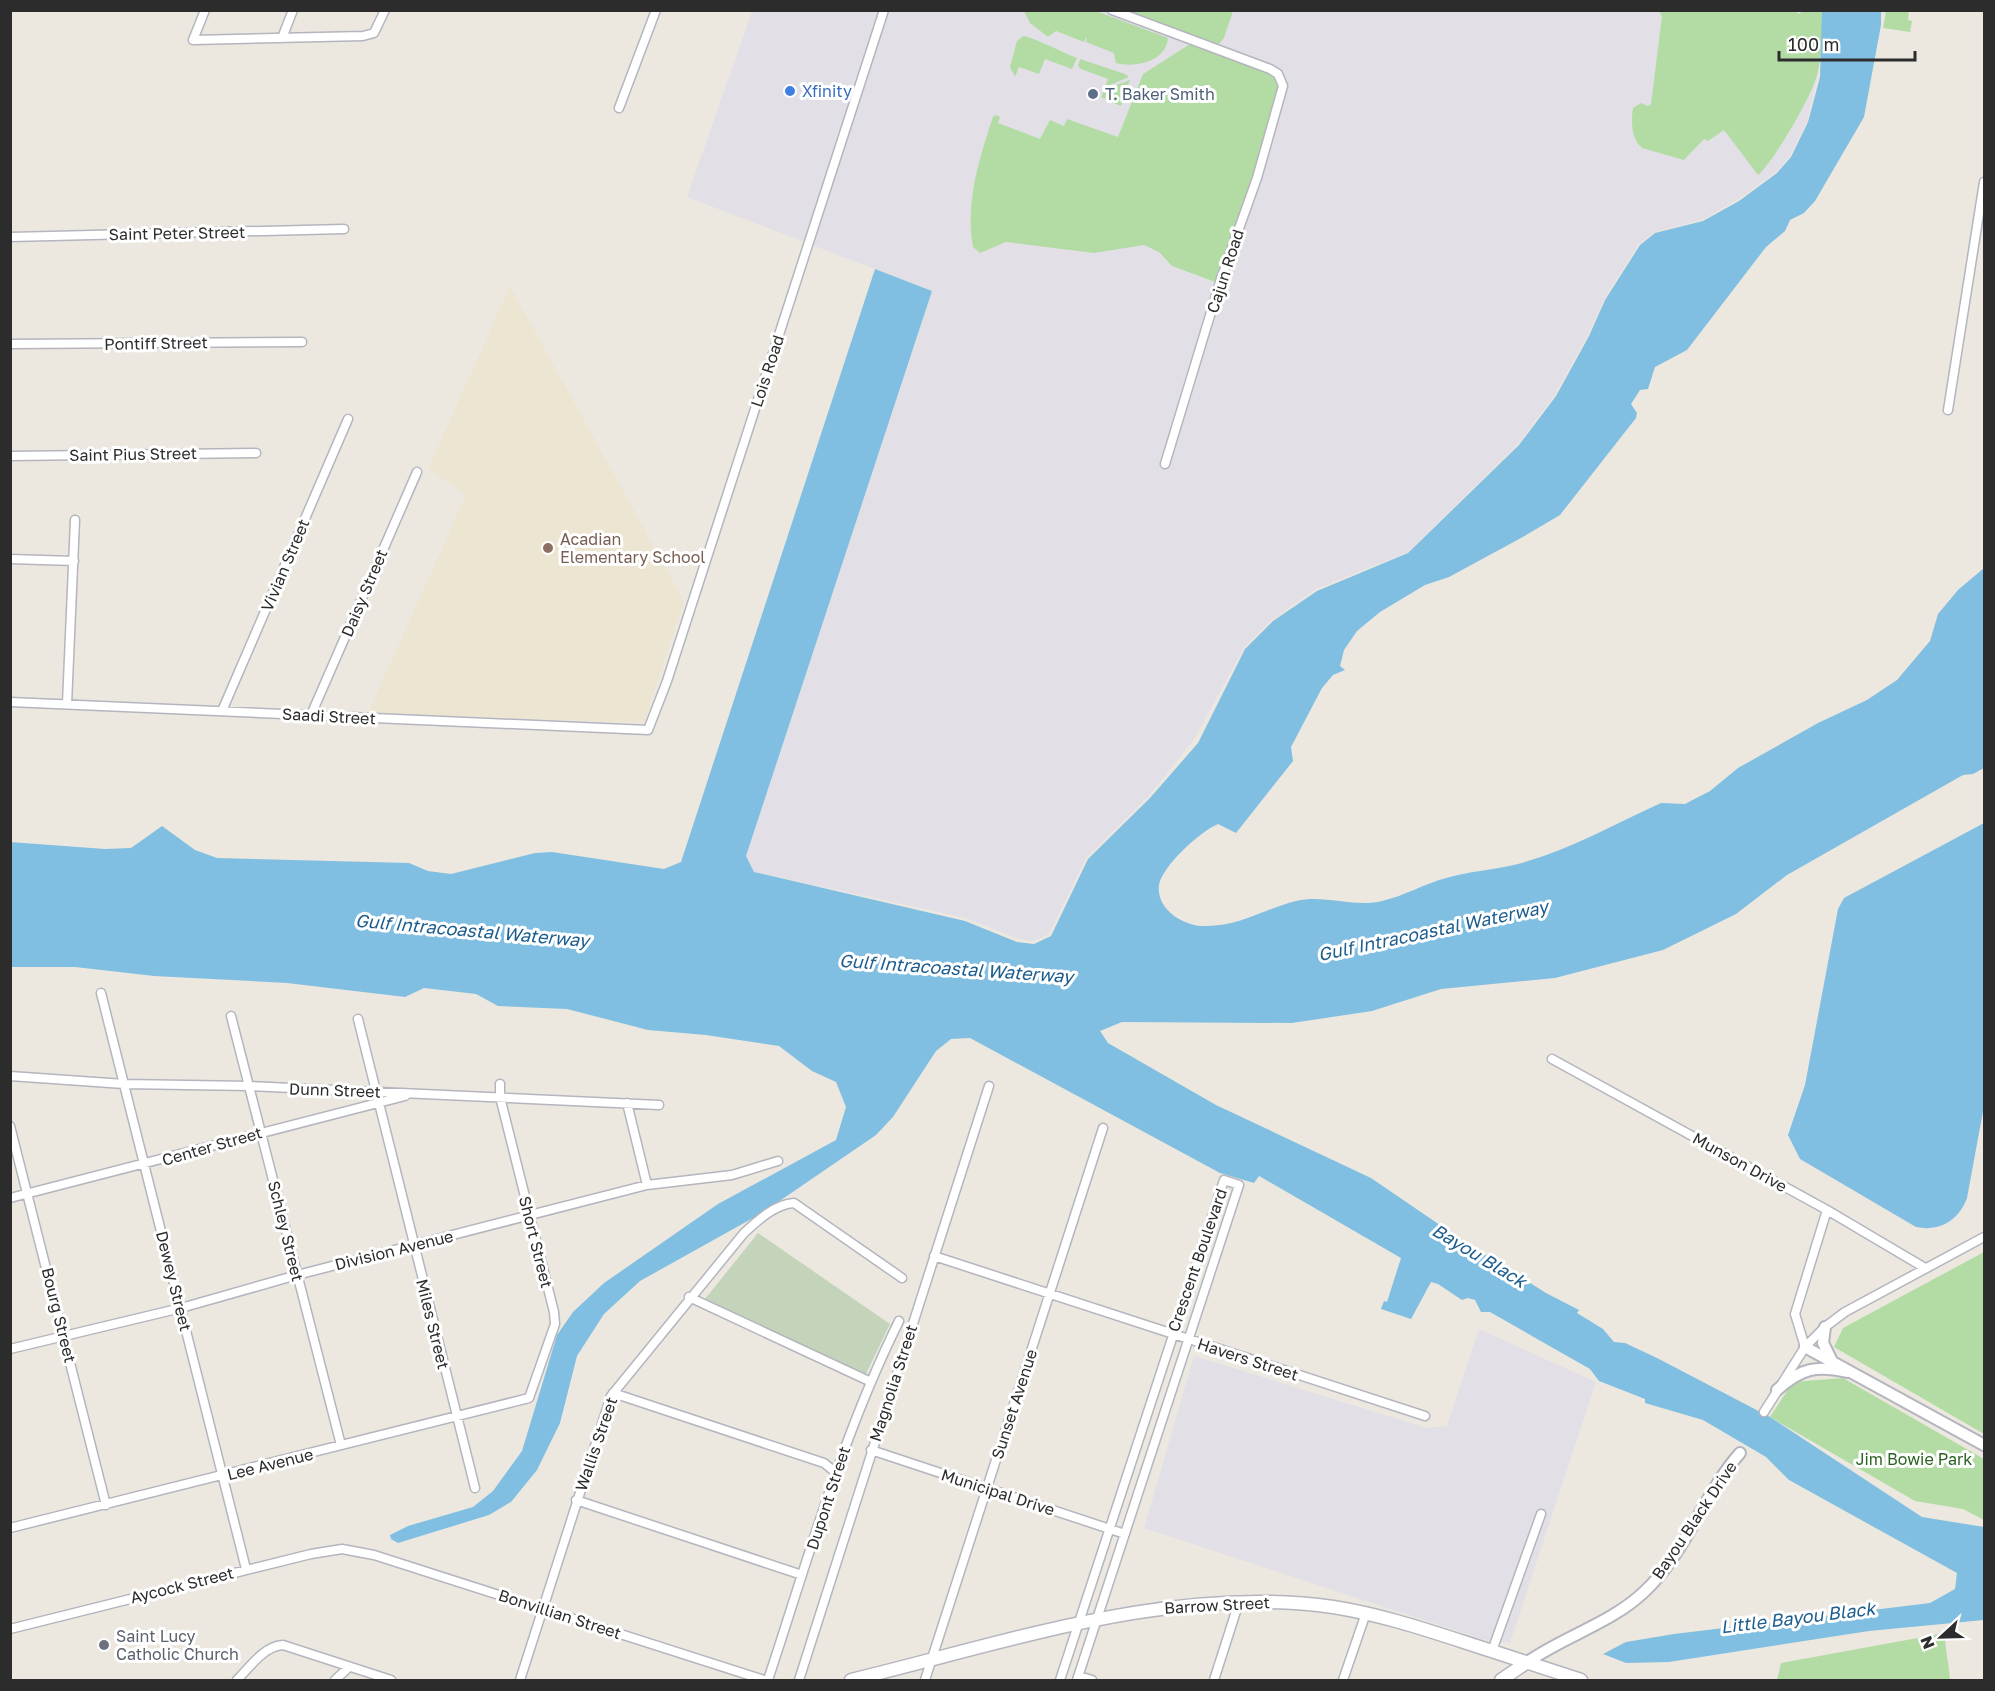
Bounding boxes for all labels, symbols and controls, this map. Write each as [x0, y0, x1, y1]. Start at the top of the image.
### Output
scale bar [1779, 24, 1916, 62]
text: 100 m [1788, 33, 1839, 55]
place label: Xfinity [802, 81, 852, 101]
marker: Xfinity [783, 84, 797, 98]
place label: T. Baker Smith [1105, 84, 1215, 104]
marker: T. Baker Smith [1086, 87, 1100, 101]
street label: Saint Peter Street [109, 222, 245, 244]
street label: Cajun Road [1202, 227, 1248, 315]
street label: Pontiff Street [104, 332, 208, 354]
street label: Lois Road [746, 332, 788, 410]
street label: Saint Pius Street [69, 443, 197, 465]
street label: Vivian Street [257, 516, 313, 614]
place label: Acadian Elementary School [560, 529, 705, 567]
marker: Acadian Elementary School [541, 541, 555, 555]
street label: Daisy Street [337, 546, 391, 640]
street label: Saadi Street [282, 704, 376, 728]
water label: Gulf Intracoastal Waterway [1316, 894, 1553, 965]
water label: Gulf Intracoastal Waterway [354, 909, 593, 951]
water label: Gulf Intracoastal Waterway [838, 949, 1077, 987]
street label: Dunn Street [289, 1078, 381, 1102]
street label: Center Street [160, 1122, 264, 1170]
street label: Munson Drive [1689, 1128, 1791, 1196]
street label: Schley Street [264, 1179, 308, 1283]
street label: Crescent Boulevard [1163, 1186, 1231, 1334]
street label: Short Street [515, 1194, 557, 1290]
water label: Bayou Black [1429, 1218, 1532, 1293]
street label: Division Avenue [333, 1226, 455, 1274]
street label: Dewey Street [152, 1229, 196, 1333]
street label: Bourg Street [38, 1265, 80, 1365]
street label: Miles Street [412, 1277, 454, 1371]
street label: Magnolia Street [865, 1322, 921, 1444]
street label: Havers Street [1195, 1333, 1301, 1385]
street label: Sunset Avenue [987, 1347, 1041, 1461]
street label: Wallis Street [571, 1394, 621, 1494]
street label: Lee Avenue [225, 1444, 315, 1484]
street label: Dupont Street [802, 1444, 854, 1552]
park label: Jim Bowie Park [1856, 1449, 1972, 1469]
street label: Bayou Black Drive [1647, 1457, 1741, 1583]
street label: Municipal Drive [939, 1464, 1057, 1520]
street label: Aycock Street [128, 1562, 236, 1608]
street label: Bonvillian Street [496, 1585, 624, 1643]
street label: Barrow Street [1164, 1592, 1270, 1618]
water label: Little Bayou Black [1719, 1596, 1878, 1637]
north arrow [1911, 1607, 1971, 1667]
place label: Saint Lucy Catholic Church [116, 1626, 239, 1664]
text: N [1916, 1633, 1939, 1652]
marker: Saint Lucy Catholic Church [97, 1638, 111, 1652]

